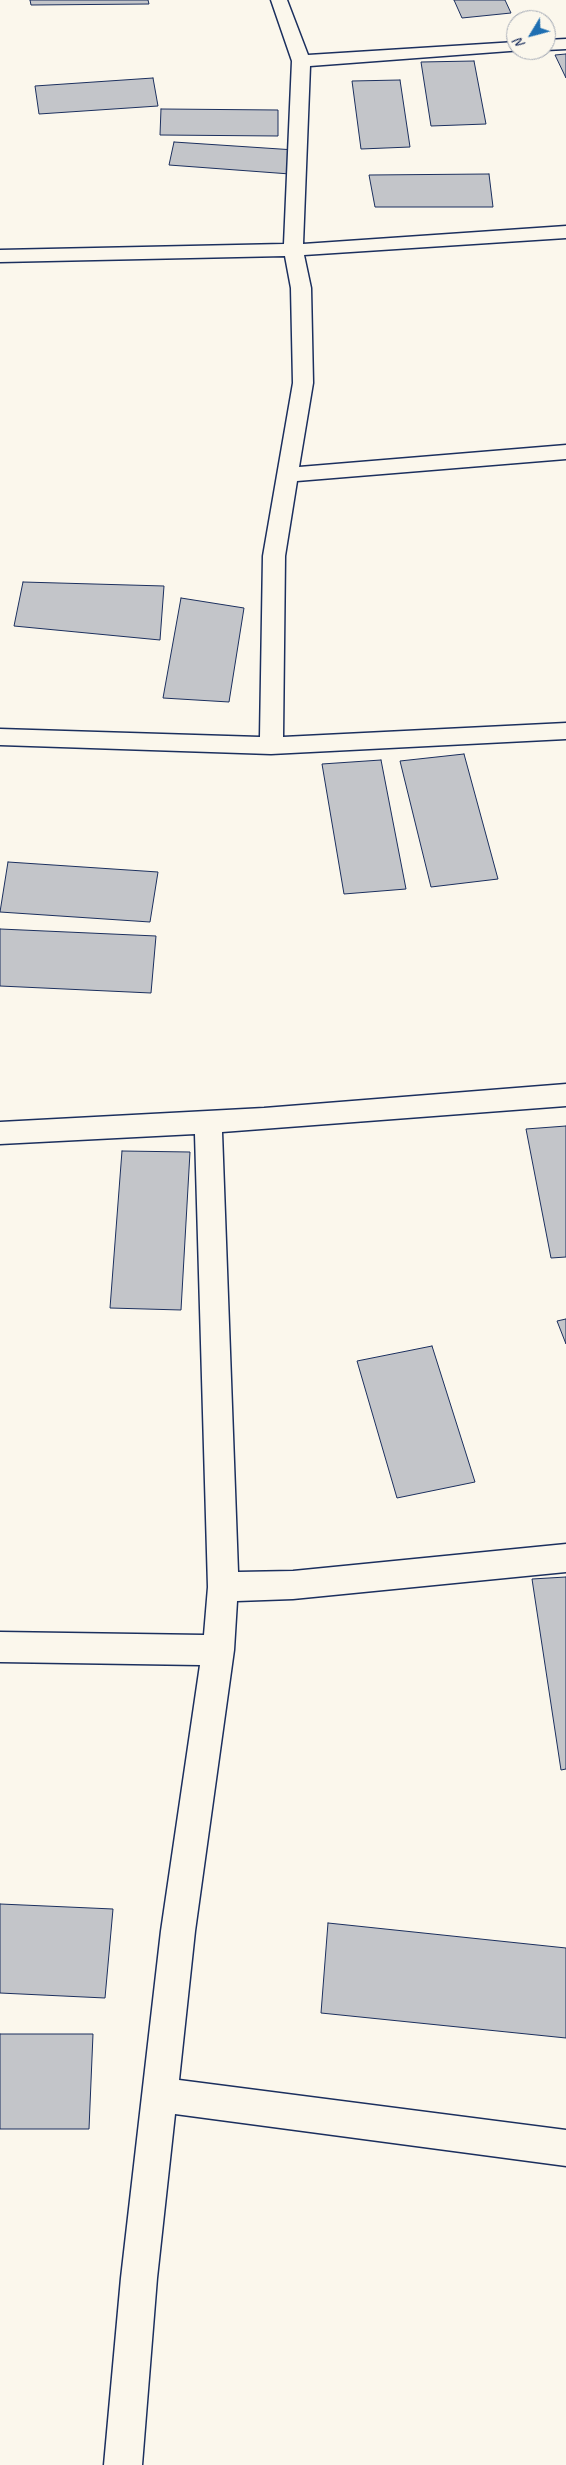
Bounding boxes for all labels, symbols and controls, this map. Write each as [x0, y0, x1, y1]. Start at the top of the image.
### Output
north arrow [506, 10, 556, 60]
text: N [510, 35, 529, 52]

